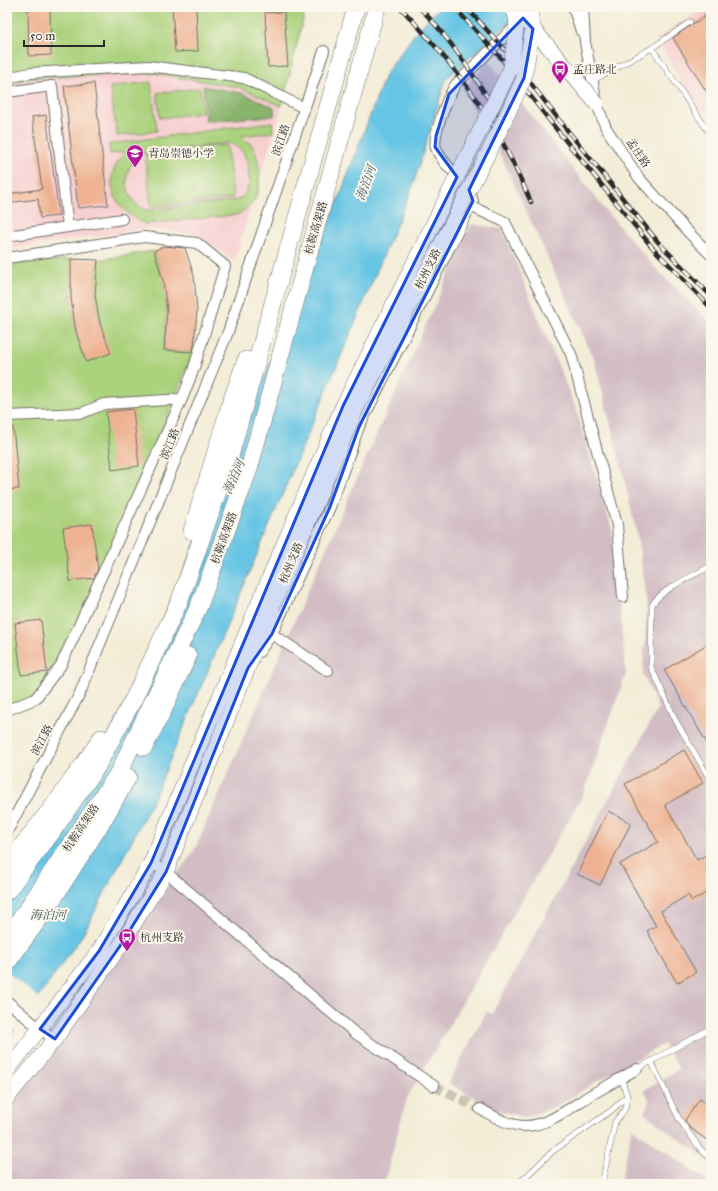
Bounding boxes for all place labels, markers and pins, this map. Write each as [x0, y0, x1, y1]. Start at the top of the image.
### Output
bus stop icon: 孟庄路北 [550, 59, 570, 84]
place label: 孟庄路北 [573, 63, 617, 76]
school or university icon: 青岛崇德小学 [125, 143, 145, 168]
place label: 青岛崇德小学 [148, 147, 214, 160]
bus stop icon: 杭州支路 [117, 927, 137, 952]
place label: 杭州支路 [140, 931, 184, 944]

